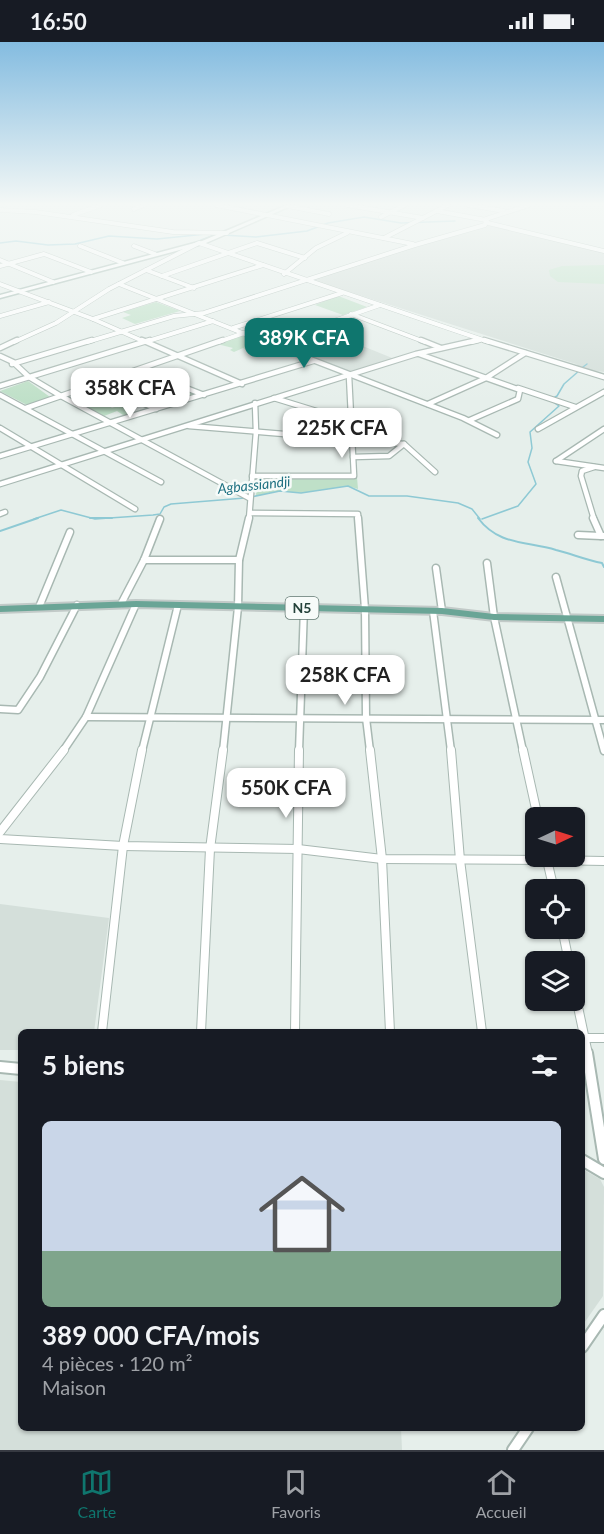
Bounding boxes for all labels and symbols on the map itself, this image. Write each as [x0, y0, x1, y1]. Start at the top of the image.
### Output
pin: 389K CFA [242, 318, 366, 369]
pin: 358K CFA [68, 368, 192, 419]
pin: 225K CFA [280, 408, 404, 459]
water label: Agbassiandji [216, 472, 292, 497]
road number: N5 [286, 597, 318, 619]
pin: 258K CFA [283, 655, 407, 706]
pin: 550K CFA [224, 768, 348, 819]
north arrow [525, 807, 585, 867]

